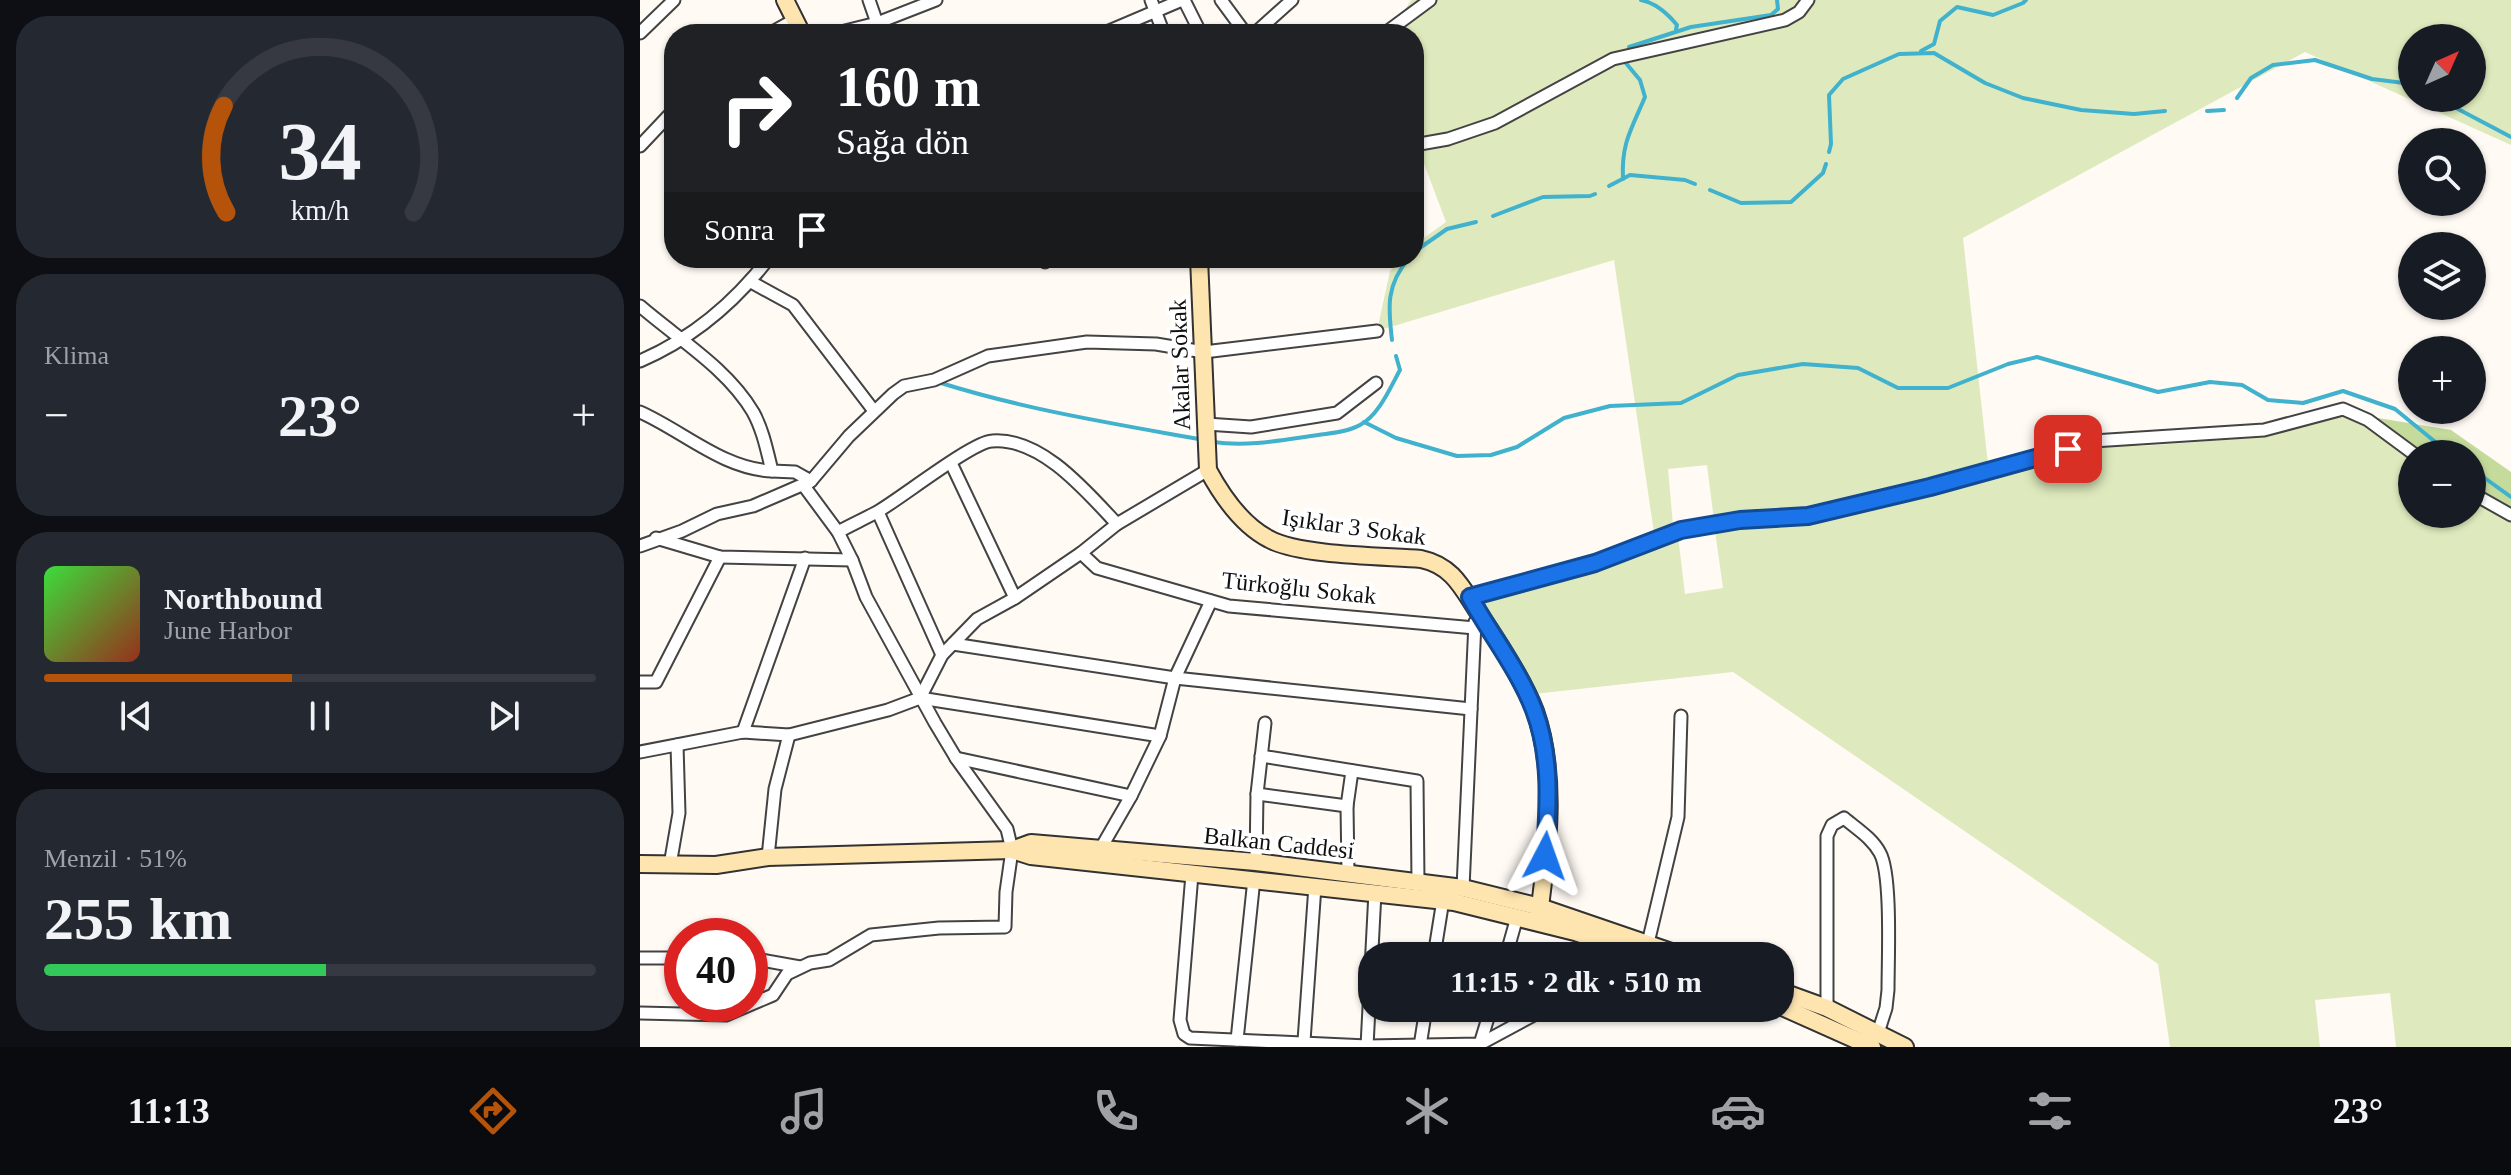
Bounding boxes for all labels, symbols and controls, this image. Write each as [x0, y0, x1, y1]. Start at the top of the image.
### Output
north arrow [2398, 24, 2486, 112]
map controls [2398, 24, 2486, 528]
icon: right [704, 56, 808, 160]
text: 160 m [836, 56, 981, 118]
text: 34 [278, 104, 362, 196]
text: Sağa dön [836, 122, 969, 162]
button: search [2398, 128, 2486, 216]
text: km/h [291, 195, 349, 226]
icon: arrive [790, 208, 834, 252]
text: Sonra [704, 213, 774, 246]
button: layers [2398, 232, 2486, 320]
street label: Akalar Sokak [1165, 299, 1195, 431]
button: + [2398, 336, 2486, 424]
text: Klima [44, 341, 109, 370]
text: 23° [278, 383, 362, 449]
text: − [44, 391, 69, 440]
text: + [571, 391, 596, 440]
pin [2034, 415, 2102, 483]
icon: arrive [2046, 427, 2090, 471]
button: − [2398, 440, 2486, 528]
street label: Işıklar 3 Sokak [1280, 504, 1428, 550]
street label: Türkoğlu Sokak [1220, 567, 1378, 609]
text: Northbound [164, 582, 322, 615]
text: June Harbor [164, 616, 292, 645]
icon: previous [114, 694, 158, 738]
icon: pause [298, 694, 342, 738]
icon: next [482, 694, 526, 738]
position arrow [1503, 814, 1587, 898]
street label: Balkan Caddesi [1202, 822, 1356, 864]
text: Menzil · 51% [44, 844, 187, 873]
text: 255 km [44, 886, 232, 952]
speed limit sign: 40 [664, 918, 768, 1022]
text: 11:15 · 2 dk · 510 m [1450, 965, 1702, 998]
icon: directions [465, 1083, 521, 1139]
icon: music [776, 1083, 832, 1139]
icon: phone [1088, 1083, 1144, 1139]
icon: climate [1399, 1083, 1455, 1139]
icon: car [1710, 1083, 1766, 1139]
icon: filters [2022, 1083, 2078, 1139]
text: 11:13 [128, 1091, 210, 1131]
text: 23° [2333, 1091, 2383, 1131]

